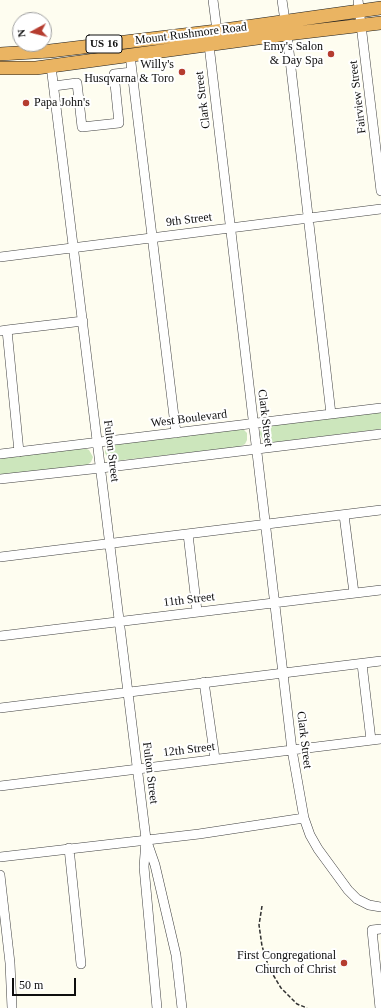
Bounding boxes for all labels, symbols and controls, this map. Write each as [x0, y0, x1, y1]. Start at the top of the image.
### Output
north arrow [12, 12, 52, 52]
street label: Mount Rushmore Road [134, 20, 248, 48]
text: N [15, 29, 28, 38]
road number: US 16 [86, 35, 122, 53]
place label: Emy's Salon & Day Spa [263, 40, 323, 68]
marker: Emy's Salon & Day Spa [326, 49, 336, 59]
place label: Willy's Husqvarna & Toro [84, 58, 174, 86]
street label: Fairview Street [346, 60, 370, 134]
marker: Willy's Husqvarna & Toro [177, 67, 187, 77]
street label: Clark Street [192, 71, 214, 129]
place label: Papa John's [34, 96, 90, 110]
marker: Papa John's [21, 98, 31, 108]
street label: 9th Street [165, 210, 213, 230]
street label: Clark Street [254, 389, 276, 447]
street label: West Boulevard [150, 407, 228, 431]
street label: Fulton Street [100, 419, 122, 483]
street label: 11th Street [162, 590, 216, 610]
street label: Clark Street [293, 711, 315, 769]
street label: 12th Street [162, 740, 216, 760]
street label: Fulton Street [139, 741, 161, 805]
place label: First Congregational Church of Christ [237, 949, 336, 977]
marker: First Congregational Church of Christ [339, 958, 349, 968]
scale bar [14, 970, 78, 996]
text: 50 m [19, 978, 43, 992]

